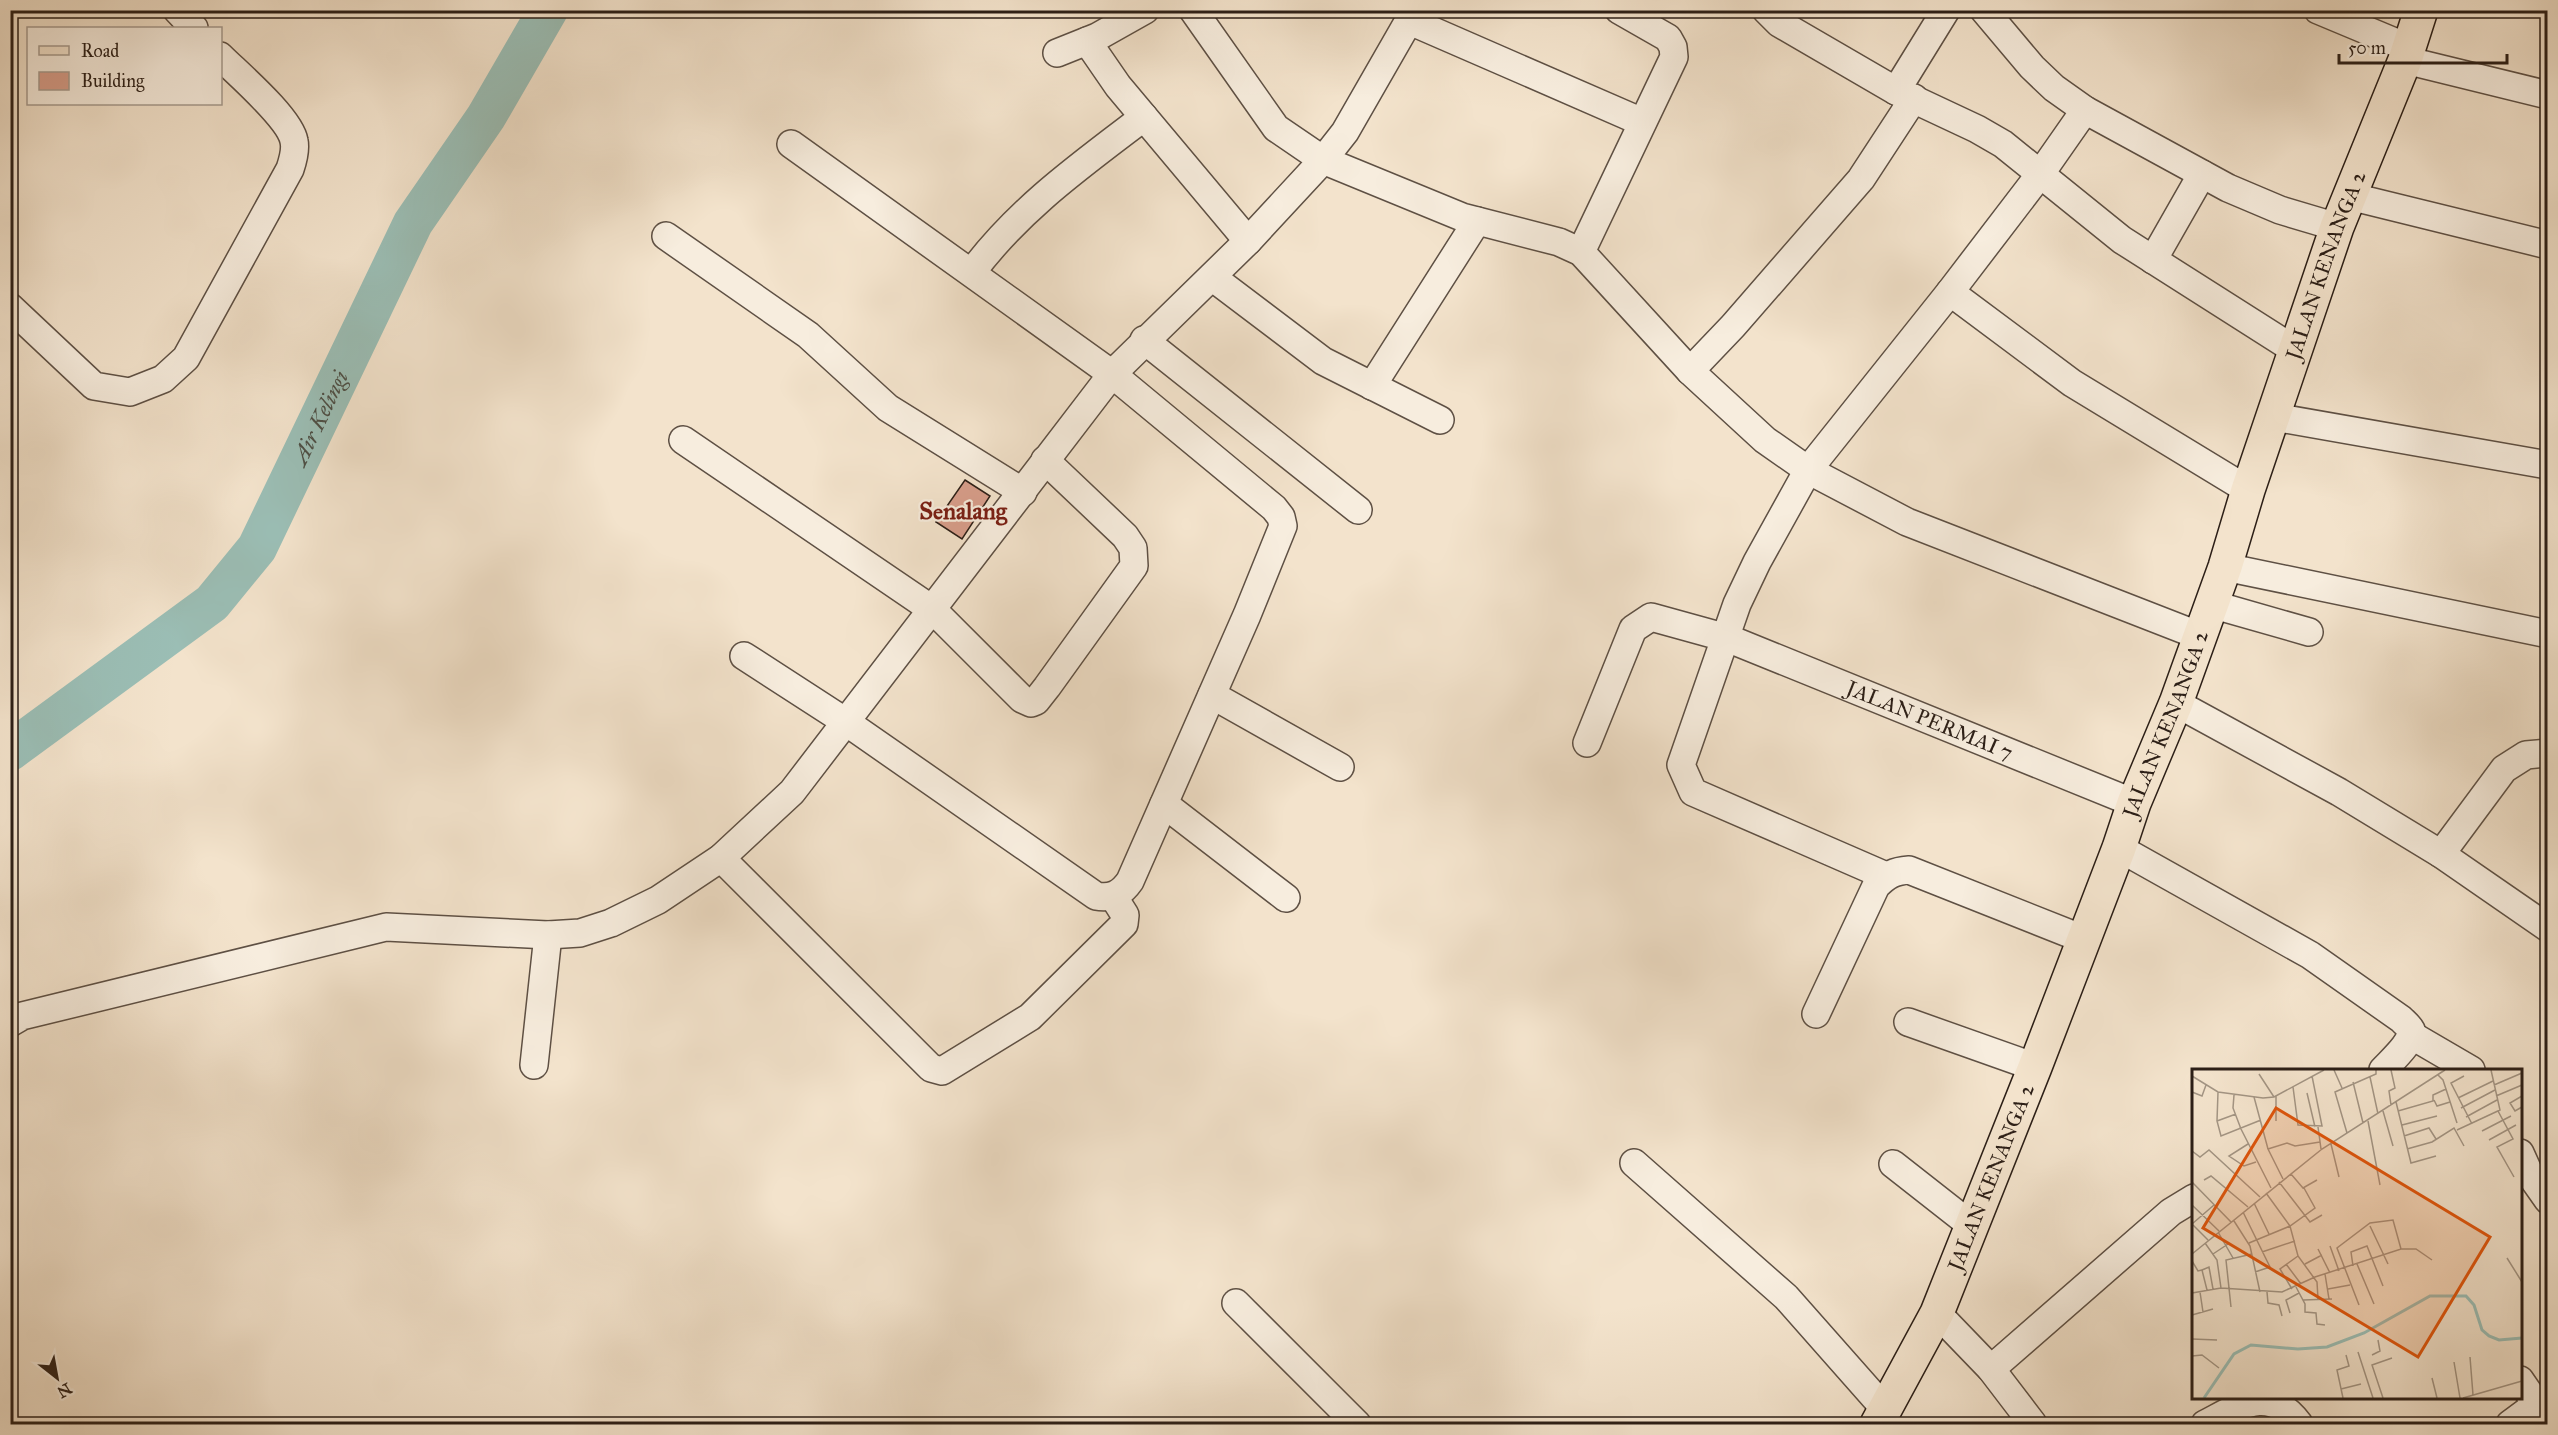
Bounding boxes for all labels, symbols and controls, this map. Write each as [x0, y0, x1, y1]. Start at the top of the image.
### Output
legend [27, 27, 222, 105]
scale bar [2339, 27, 2507, 65]
text: 50 m [2348, 37, 2386, 59]
text: Road [81, 40, 119, 62]
text: Building [81, 70, 145, 93]
street label: JALAN KENANGA 2 [2279, 166, 2372, 365]
water label: Air Kelingi [285, 366, 354, 471]
district label: Senalang [919, 496, 1008, 526]
street label: JALAN KENANGA 2 [2116, 626, 2214, 823]
street label: JALAN PERMAI 7 [1841, 674, 2017, 766]
inset map [2192, 1069, 2522, 1399]
street label: JALAN KENANGA 2 [1941, 1080, 2040, 1277]
north arrow [27, 1348, 87, 1408]
text: N [53, 1379, 75, 1402]

